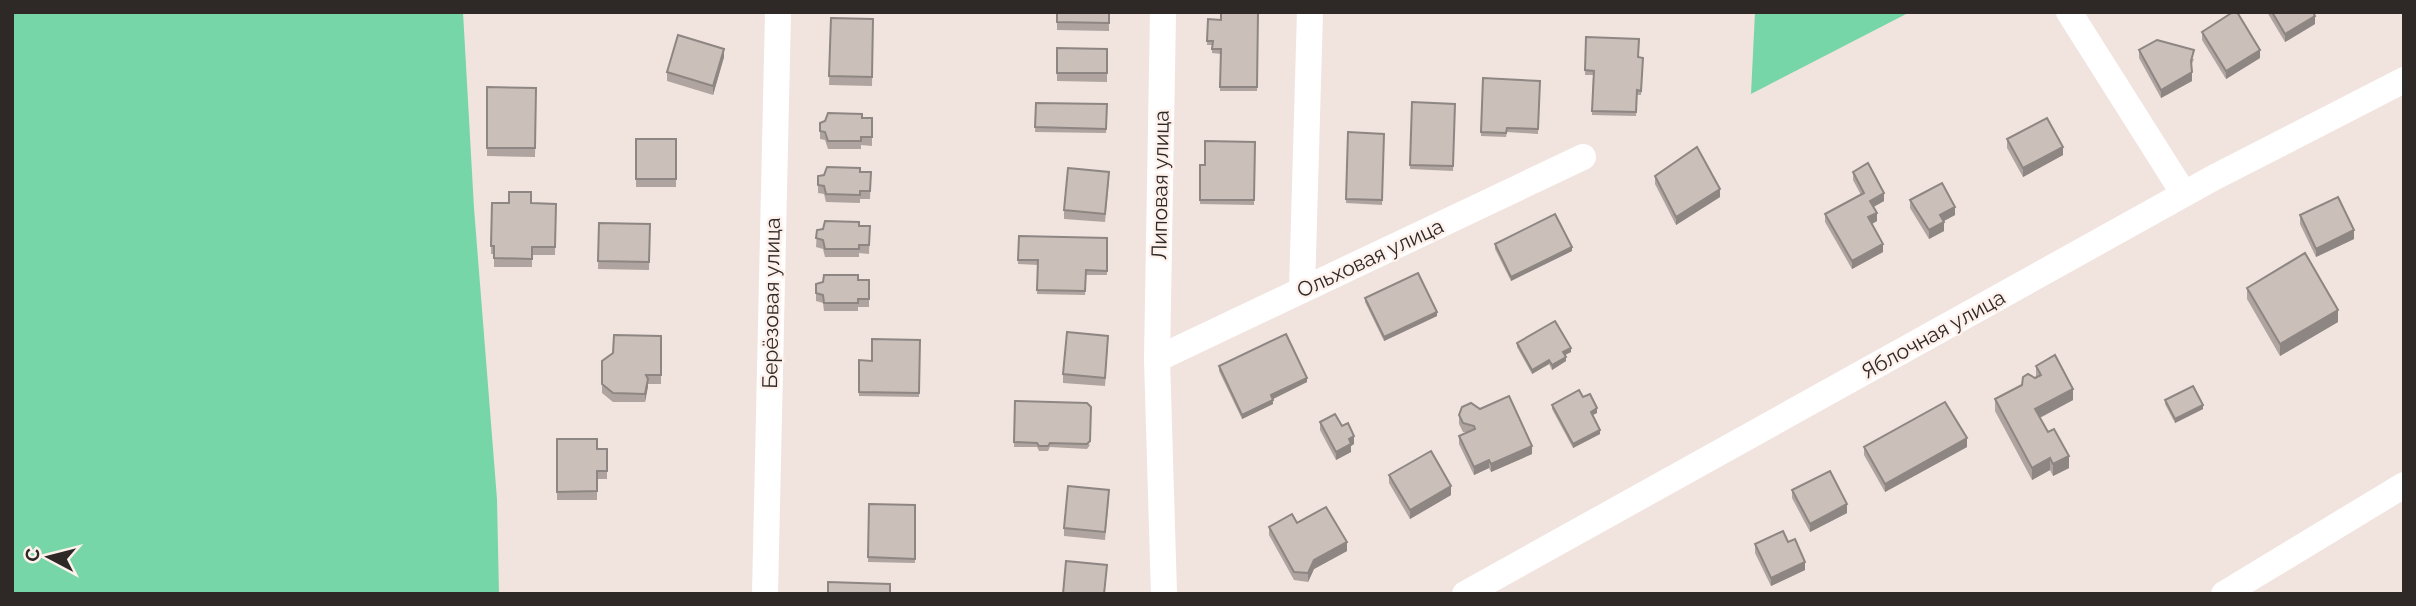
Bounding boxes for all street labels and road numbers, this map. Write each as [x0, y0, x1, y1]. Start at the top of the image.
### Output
street label: Липовая улица [1146, 110, 1174, 260]
street label: Ольховая улица [1293, 213, 1447, 303]
street label: Берёзовая улица [757, 217, 785, 389]
street label: Яблочная улица [1857, 284, 2009, 384]

